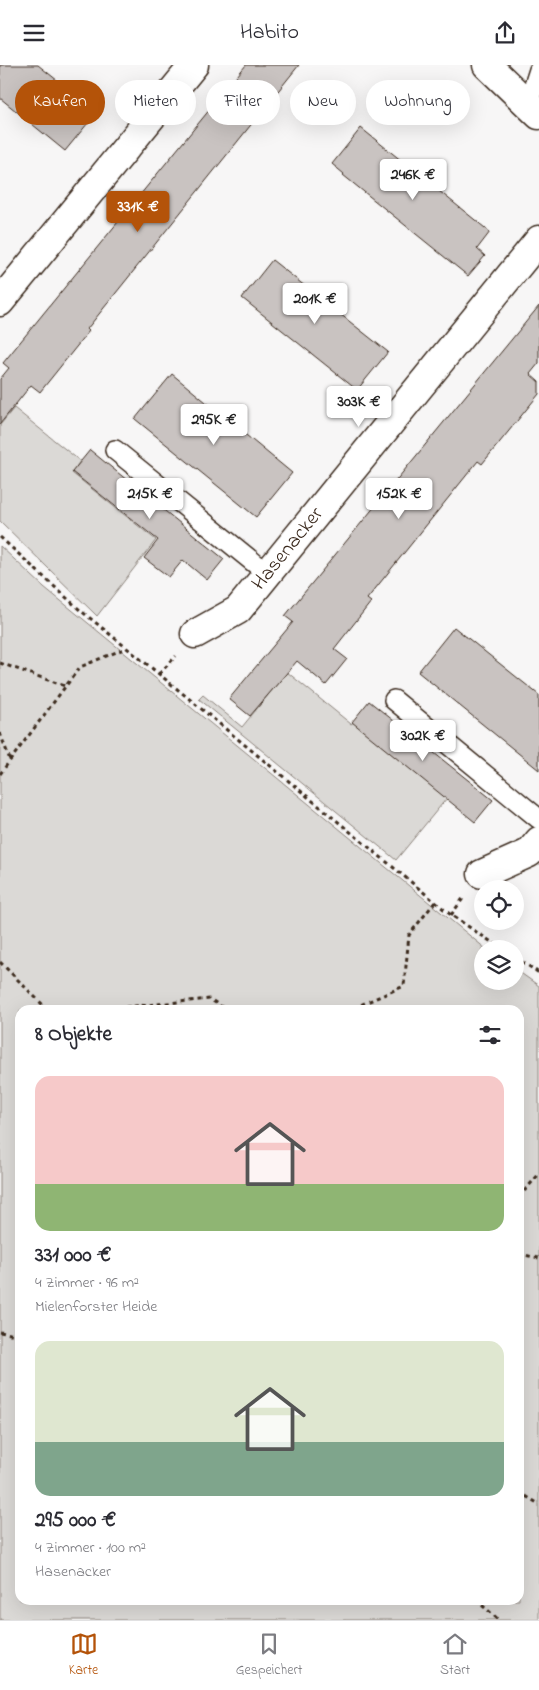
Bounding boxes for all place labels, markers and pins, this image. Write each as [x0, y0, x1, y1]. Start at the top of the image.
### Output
pin: 246K € [372, 159, 454, 201]
pin: 331K € [97, 191, 179, 233]
pin: 201K € [274, 283, 356, 325]
pin: 303K € [318, 385, 400, 428]
pin: 295K € [173, 403, 255, 446]
pin: 215K € [109, 477, 191, 520]
pin: 152K € [358, 477, 440, 520]
pin: 302K € [382, 719, 464, 762]

